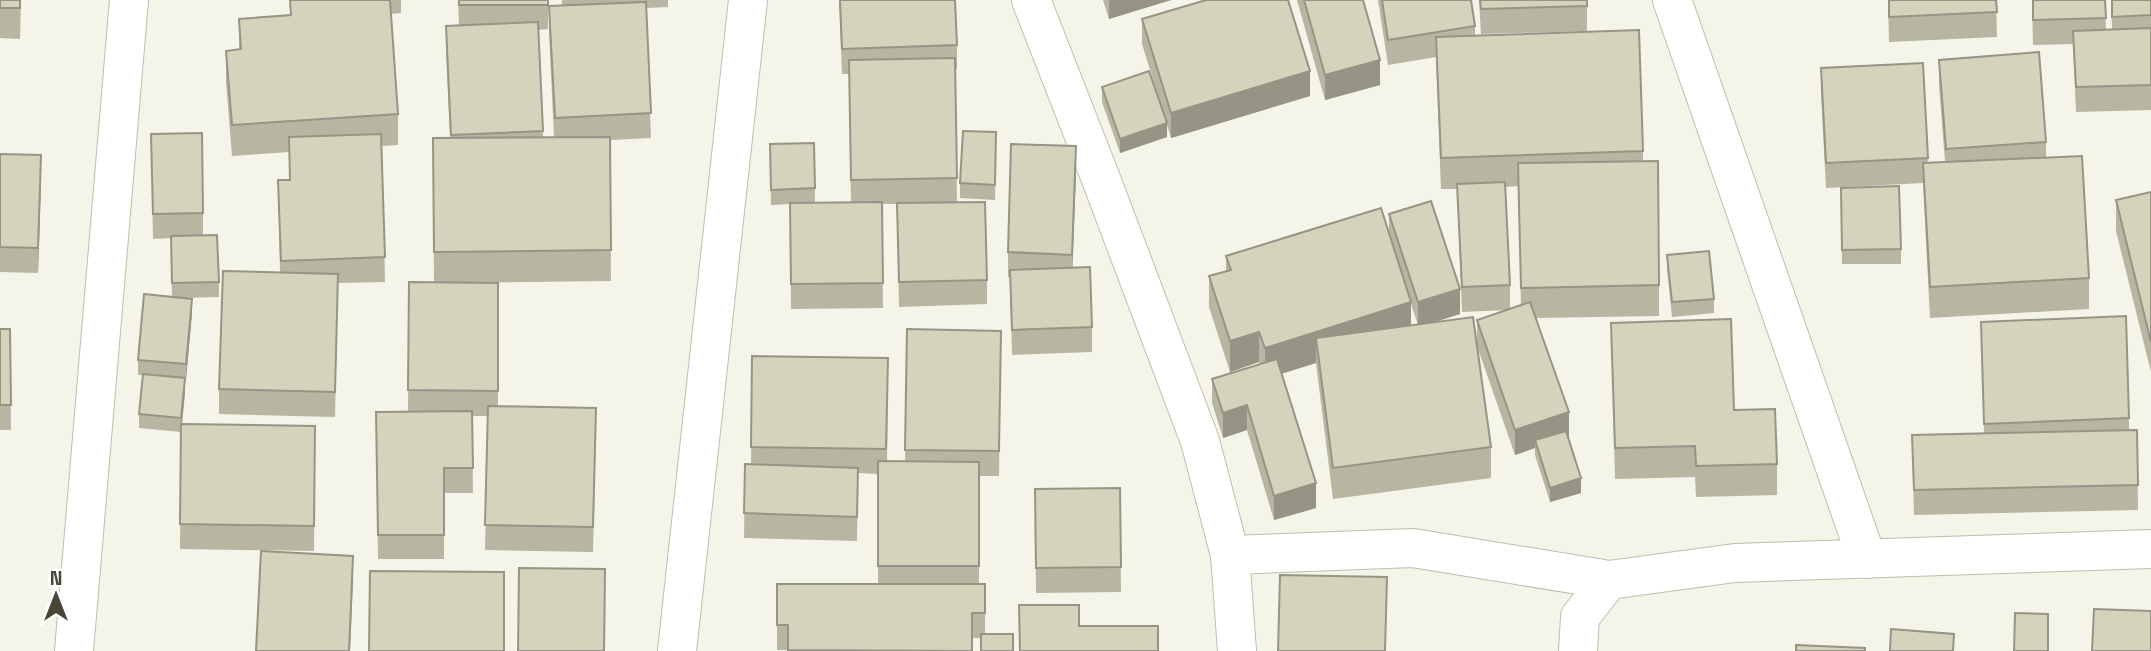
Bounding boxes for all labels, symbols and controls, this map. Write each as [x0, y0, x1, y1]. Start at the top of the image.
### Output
north arrow [21, 560, 91, 630]
text: N [50, 566, 62, 591]

